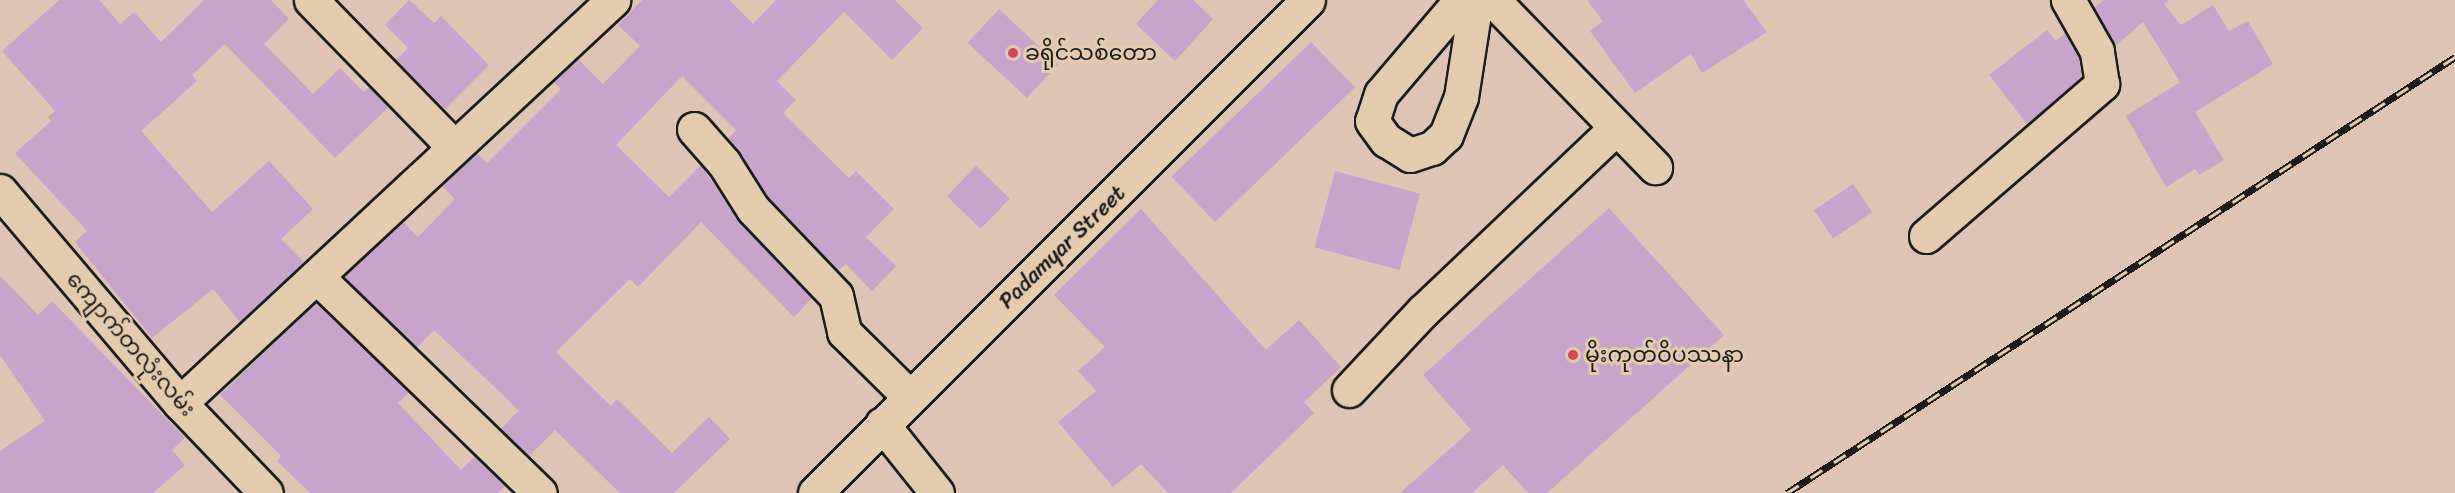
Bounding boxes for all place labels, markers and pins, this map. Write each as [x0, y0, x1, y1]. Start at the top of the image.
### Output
place label: ခရိုင်သစ်တော [1025, 40, 1157, 66]
marker: ခရိုင်သစ်တော [1006, 46, 1020, 60]
place label: မိုးကုတ်ဝိပဿနာ [1585, 342, 1744, 368]
marker: မိုးကုတ်ဝိပဿနာ [1566, 348, 1580, 362]

